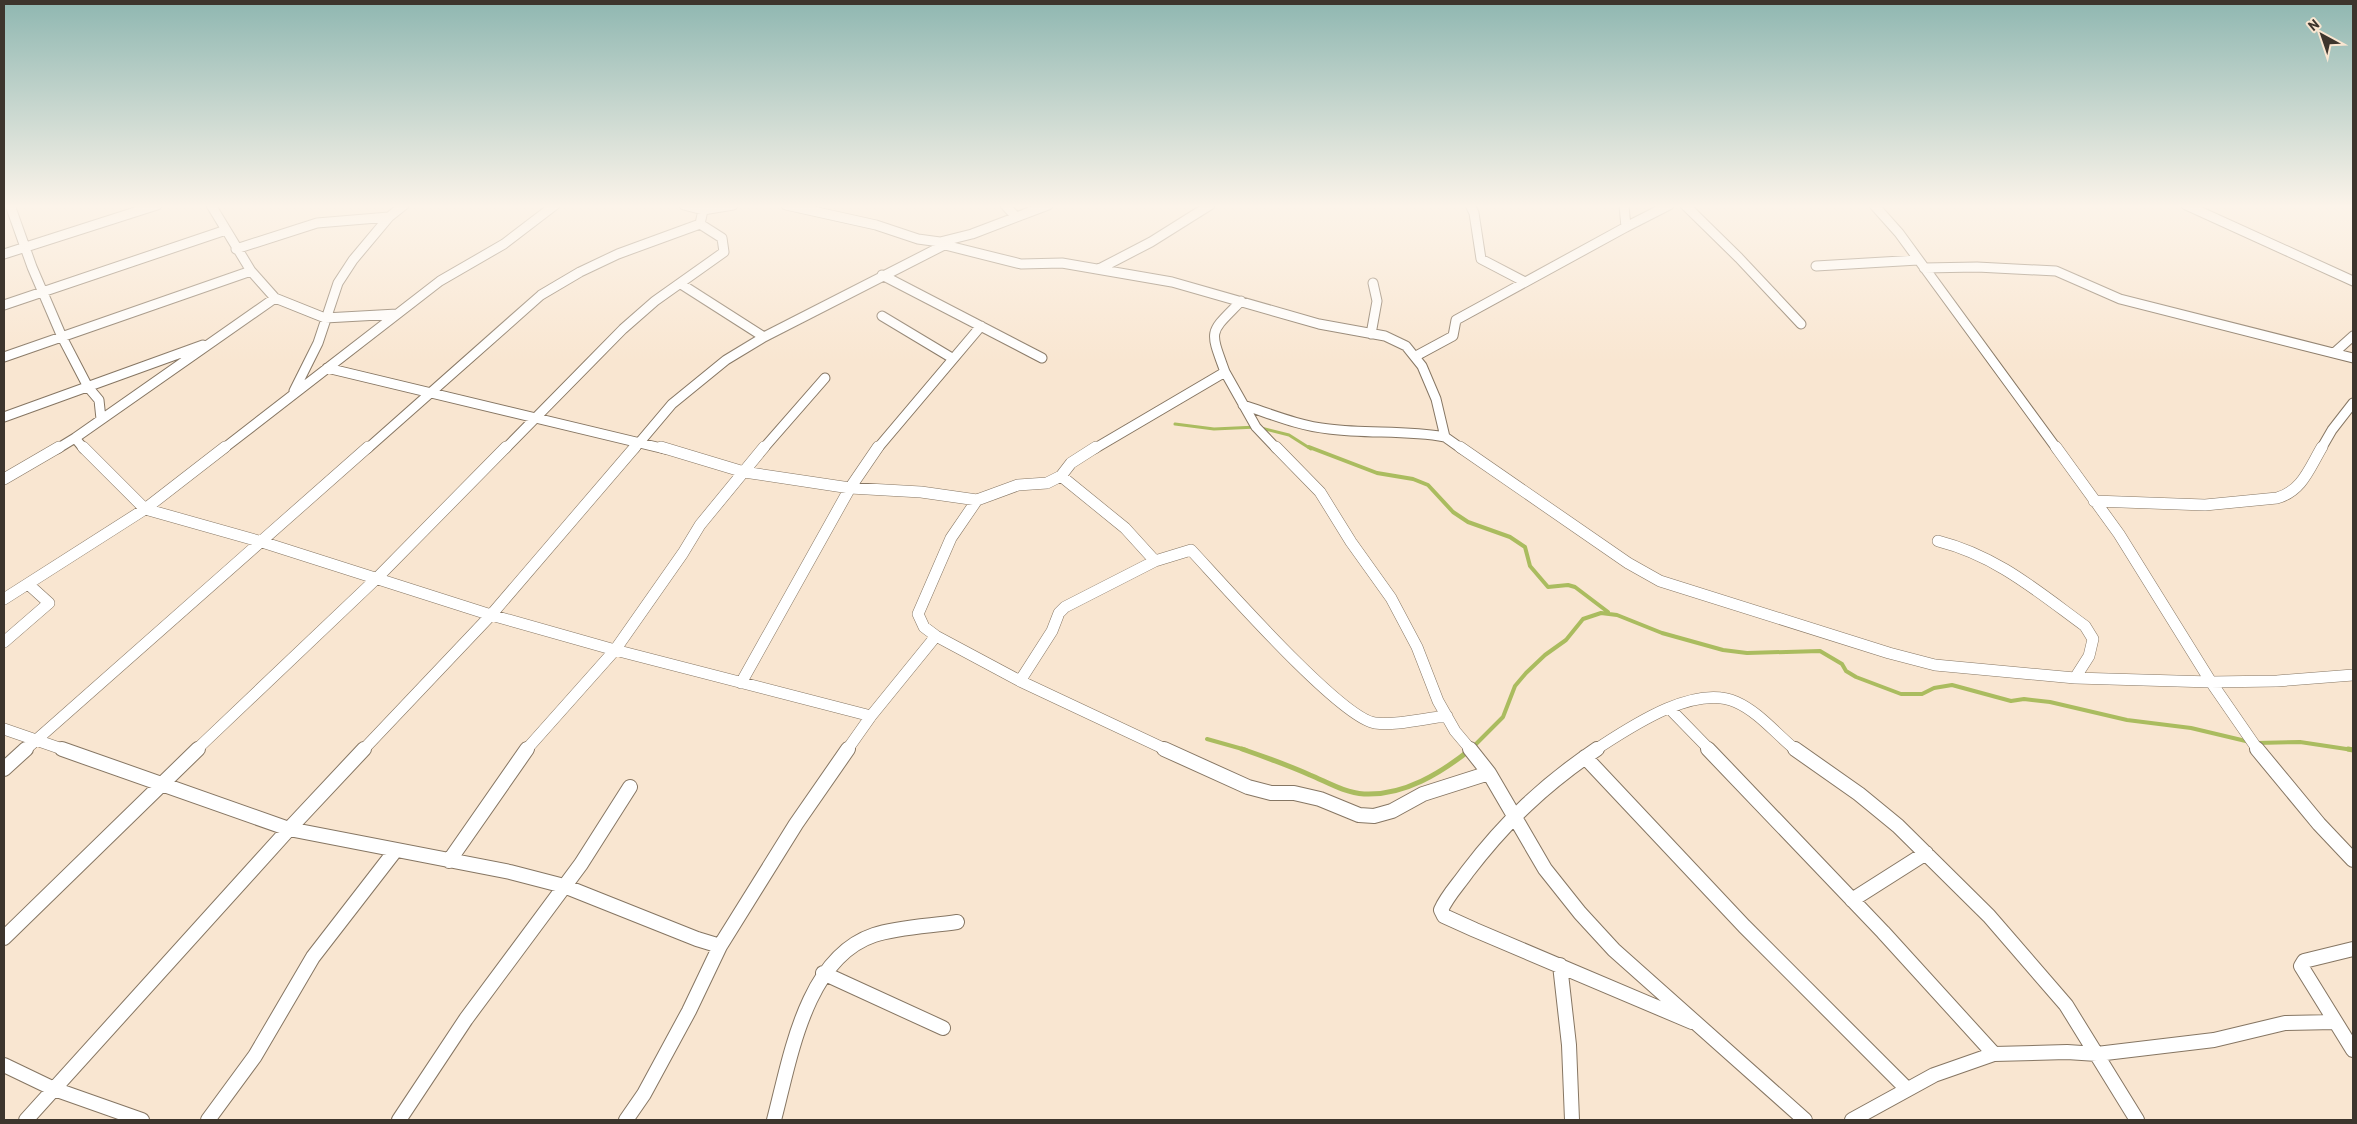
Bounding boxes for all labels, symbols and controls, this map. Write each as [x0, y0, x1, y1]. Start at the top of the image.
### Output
north arrow [2297, 10, 2347, 60]
text: N [2304, 15, 2322, 34]

